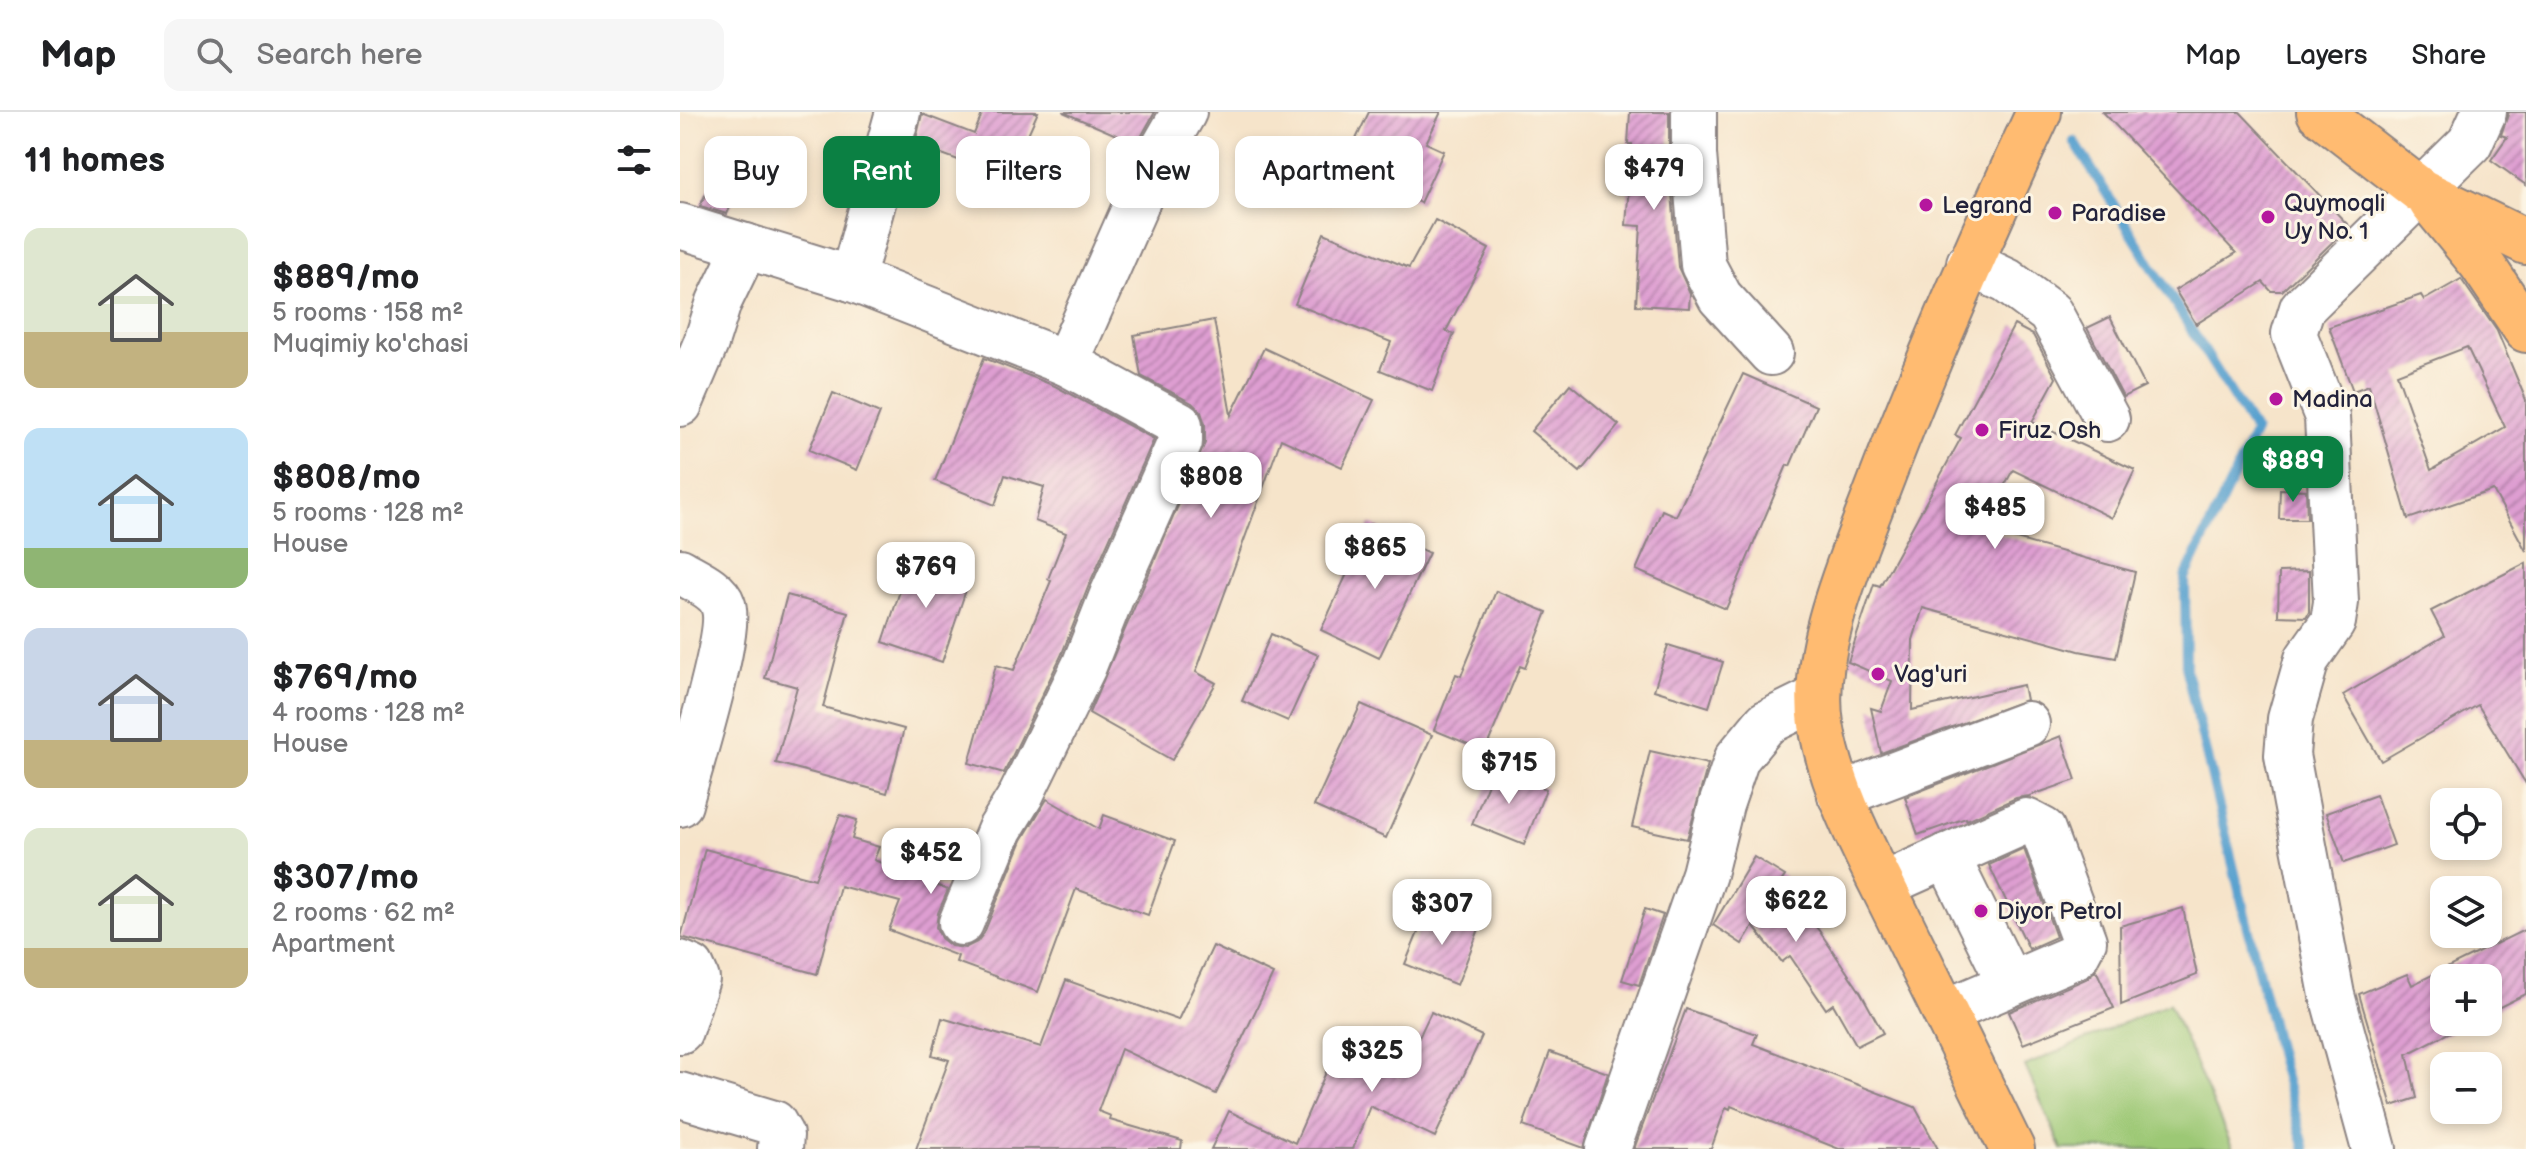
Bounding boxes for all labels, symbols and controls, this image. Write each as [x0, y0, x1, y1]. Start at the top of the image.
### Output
search box [164, 19, 724, 91]
text: Map [40, 33, 116, 78]
icon: search [192, 33, 236, 77]
text: Search here [256, 37, 423, 73]
text: Map [2185, 39, 2241, 72]
text: Layers [2285, 39, 2368, 72]
text: Share [2412, 39, 2486, 72]
chip: Buy [704, 136, 807, 208]
chip: Rent [823, 136, 940, 208]
chip: Filters [956, 136, 1090, 208]
chip: New [1106, 136, 1219, 208]
chip: Apartment [1235, 136, 1423, 208]
icon: filters [612, 138, 656, 182]
text: 11 homes [24, 140, 165, 181]
pin: $479 [1607, 144, 1701, 212]
text: $479 [1623, 154, 1685, 185]
place label: Quymoqli Uy No. 1 [2284, 189, 2385, 246]
place label: Legrand [1942, 191, 2032, 220]
marker: Legrand [1917, 196, 1935, 214]
place label: Paradise [2071, 199, 2166, 228]
marker: Paradise [2046, 204, 2064, 222]
marker: Quymoqli Uy No. 1 [2259, 208, 2277, 226]
text: $889/mo [272, 257, 420, 298]
icon: home [88, 260, 184, 356]
text: 5 rooms · 158 m² [272, 298, 464, 329]
text: Muqimiy ko'chasi [272, 329, 469, 360]
place label: Madina [2292, 385, 2373, 414]
marker: Madina [2267, 390, 2285, 408]
place label: Firuz Osh [1998, 416, 2101, 445]
marker: Firuz Osh [1973, 421, 1991, 439]
pin: $889 [2246, 436, 2340, 504]
text: $889 [2261, 446, 2325, 477]
pin: $808 [1164, 452, 1258, 520]
text: $808/mo [272, 457, 421, 498]
icon: home [88, 460, 184, 556]
text: $808 [1179, 462, 1243, 493]
pin: $485 [1948, 483, 2042, 551]
text: $485 [1963, 493, 2027, 524]
text: 5 rooms · 128 m² [272, 498, 464, 529]
pin: $865 [1328, 523, 1422, 591]
text: House [272, 529, 348, 560]
text: $865 [1343, 533, 1407, 564]
pin: $769 [879, 542, 973, 610]
text: $769 [895, 552, 957, 583]
text: $769/mo [272, 657, 418, 698]
icon: home [88, 660, 184, 756]
place label: Vag'uri [1894, 660, 1967, 689]
marker: Vag'uri [1869, 665, 1887, 683]
text: 4 rooms · 128 m² [272, 698, 465, 729]
text: House [272, 729, 348, 760]
pin: $715 [1462, 738, 1556, 806]
text: $715 [1480, 748, 1538, 779]
map controls [2430, 788, 2502, 1124]
button: locate [2430, 788, 2502, 860]
pin: $452 [884, 828, 978, 896]
text: $452 [899, 838, 963, 869]
text: $307/mo [272, 857, 419, 898]
icon: home [88, 860, 184, 956]
pin: $622 [1749, 876, 1843, 944]
button: layers [2430, 876, 2502, 948]
pin: $307 [1395, 879, 1489, 947]
text: $622 [1764, 886, 1828, 917]
text: $307 [1411, 889, 1473, 920]
place label: Diyor Petrol [1997, 897, 2122, 926]
text: 2 rooms · 62 m² [272, 898, 455, 929]
marker: Diyor Petrol [1972, 902, 1990, 920]
text: Apartment [272, 929, 395, 960]
button: + [2430, 964, 2502, 1036]
pin: $325 [1325, 1026, 1419, 1094]
text: $325 [1341, 1036, 1403, 1067]
button: − [2430, 1052, 2502, 1124]

